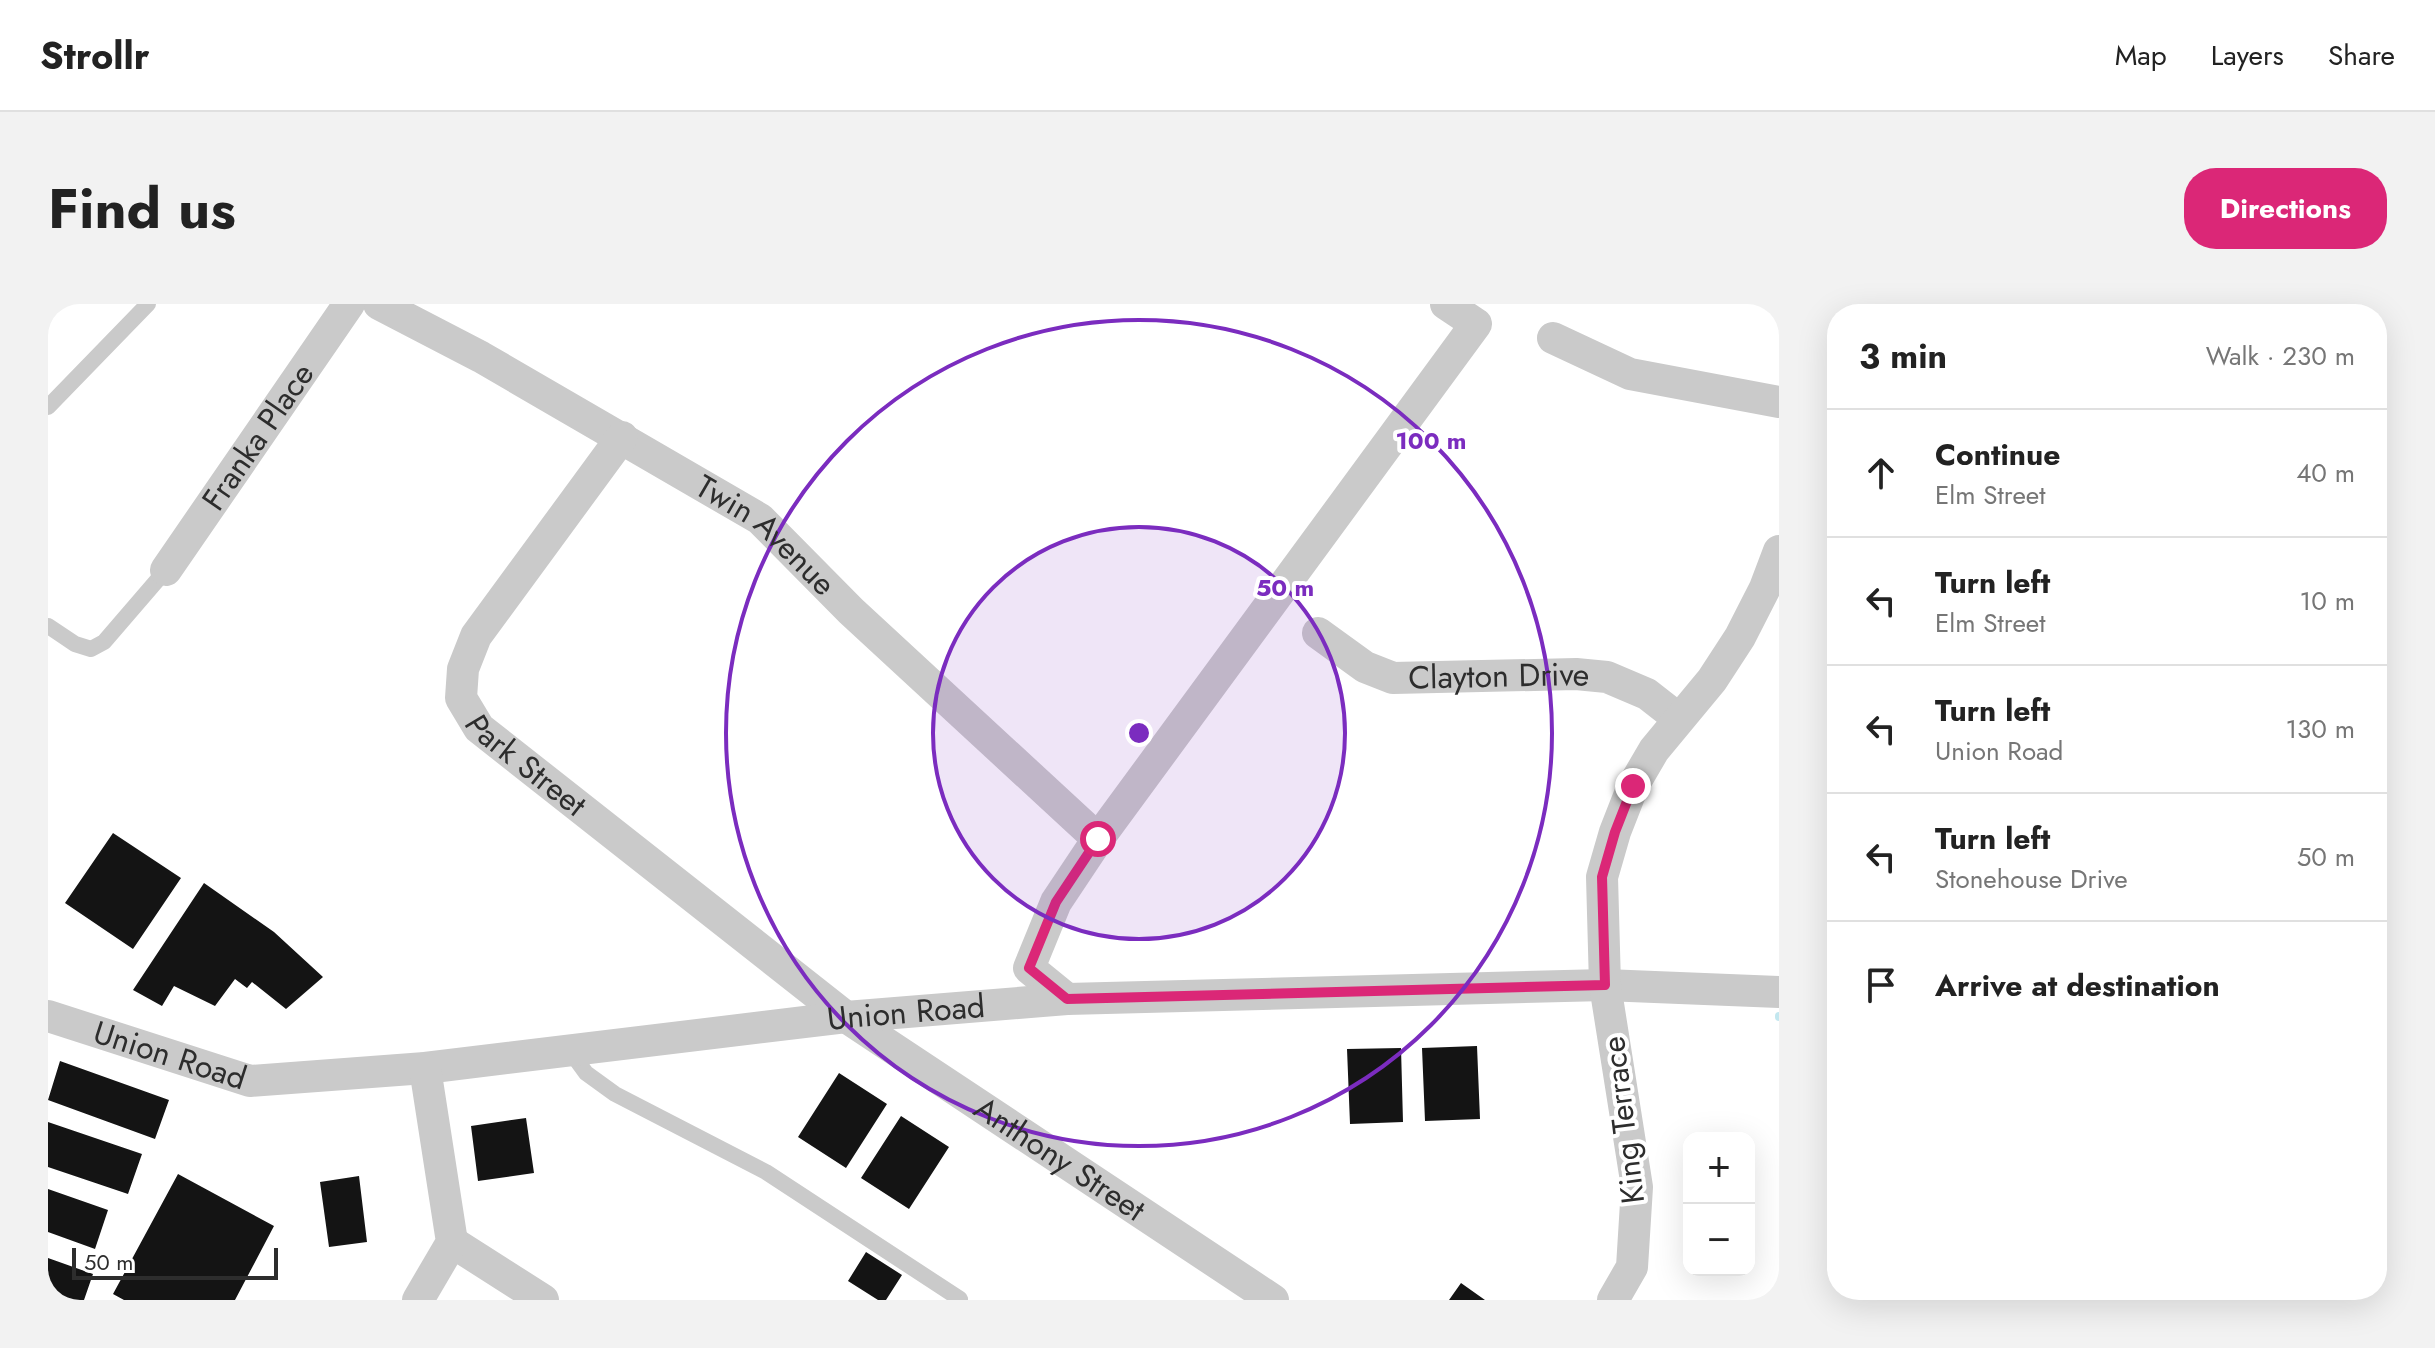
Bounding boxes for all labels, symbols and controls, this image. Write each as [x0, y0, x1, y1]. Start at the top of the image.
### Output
text: Strollr [40, 28, 149, 83]
text: Map [2115, 35, 2167, 76]
text: Layers [2211, 35, 2284, 76]
text: Share [2328, 35, 2395, 76]
text: Find us [48, 168, 236, 249]
button: Directions [2184, 168, 2387, 249]
text: 3 min [1859, 332, 1947, 381]
text: Walk · 230 m [2206, 337, 2355, 375]
street label: Franka Place [191, 354, 325, 520]
text: 100 m [1396, 423, 1466, 458]
text: Continue [1935, 433, 2061, 476]
icon: ahead [1859, 451, 1903, 495]
text: 40 m [2296, 454, 2355, 492]
street label: Twin Avenue [687, 464, 846, 606]
text: Elm Street [1935, 476, 2045, 514]
text: Turn left [1935, 561, 2050, 604]
text: 50 m [1256, 570, 1314, 605]
icon: left [1859, 579, 1903, 623]
text: 10 m [2300, 582, 2355, 620]
text: Elm Street [1935, 604, 2045, 642]
street label: Clayton Drive [1408, 651, 1592, 701]
text: Turn left [1935, 689, 2050, 732]
street label: Park Street [453, 706, 597, 827]
icon: left [1859, 707, 1903, 751]
text: 130 m [2285, 710, 2355, 748]
centre of rings [1125, 719, 1153, 747]
text: Union Road [1935, 732, 2063, 770]
route end [1615, 768, 1651, 804]
text: Turn left [1935, 817, 2050, 860]
route start [1080, 821, 1116, 857]
icon: left [1859, 835, 1903, 879]
text: 50 m [2297, 838, 2355, 876]
text: Stonehouse Drive [1935, 860, 2128, 898]
icon: arrive [1859, 963, 1903, 1007]
text: Arrive at destination [1935, 964, 2220, 1007]
street label: Union Road [825, 983, 987, 1042]
street label: Union Road [88, 1009, 252, 1101]
street label: King Terrace [1590, 1034, 1656, 1206]
street label: Anthony Street [965, 1085, 1155, 1232]
map controls [1683, 1132, 1755, 1276]
button: + [1683, 1132, 1755, 1204]
button: − [1683, 1204, 1755, 1276]
scale bar [72, 1244, 278, 1280]
text: 50 m [84, 1246, 133, 1278]

